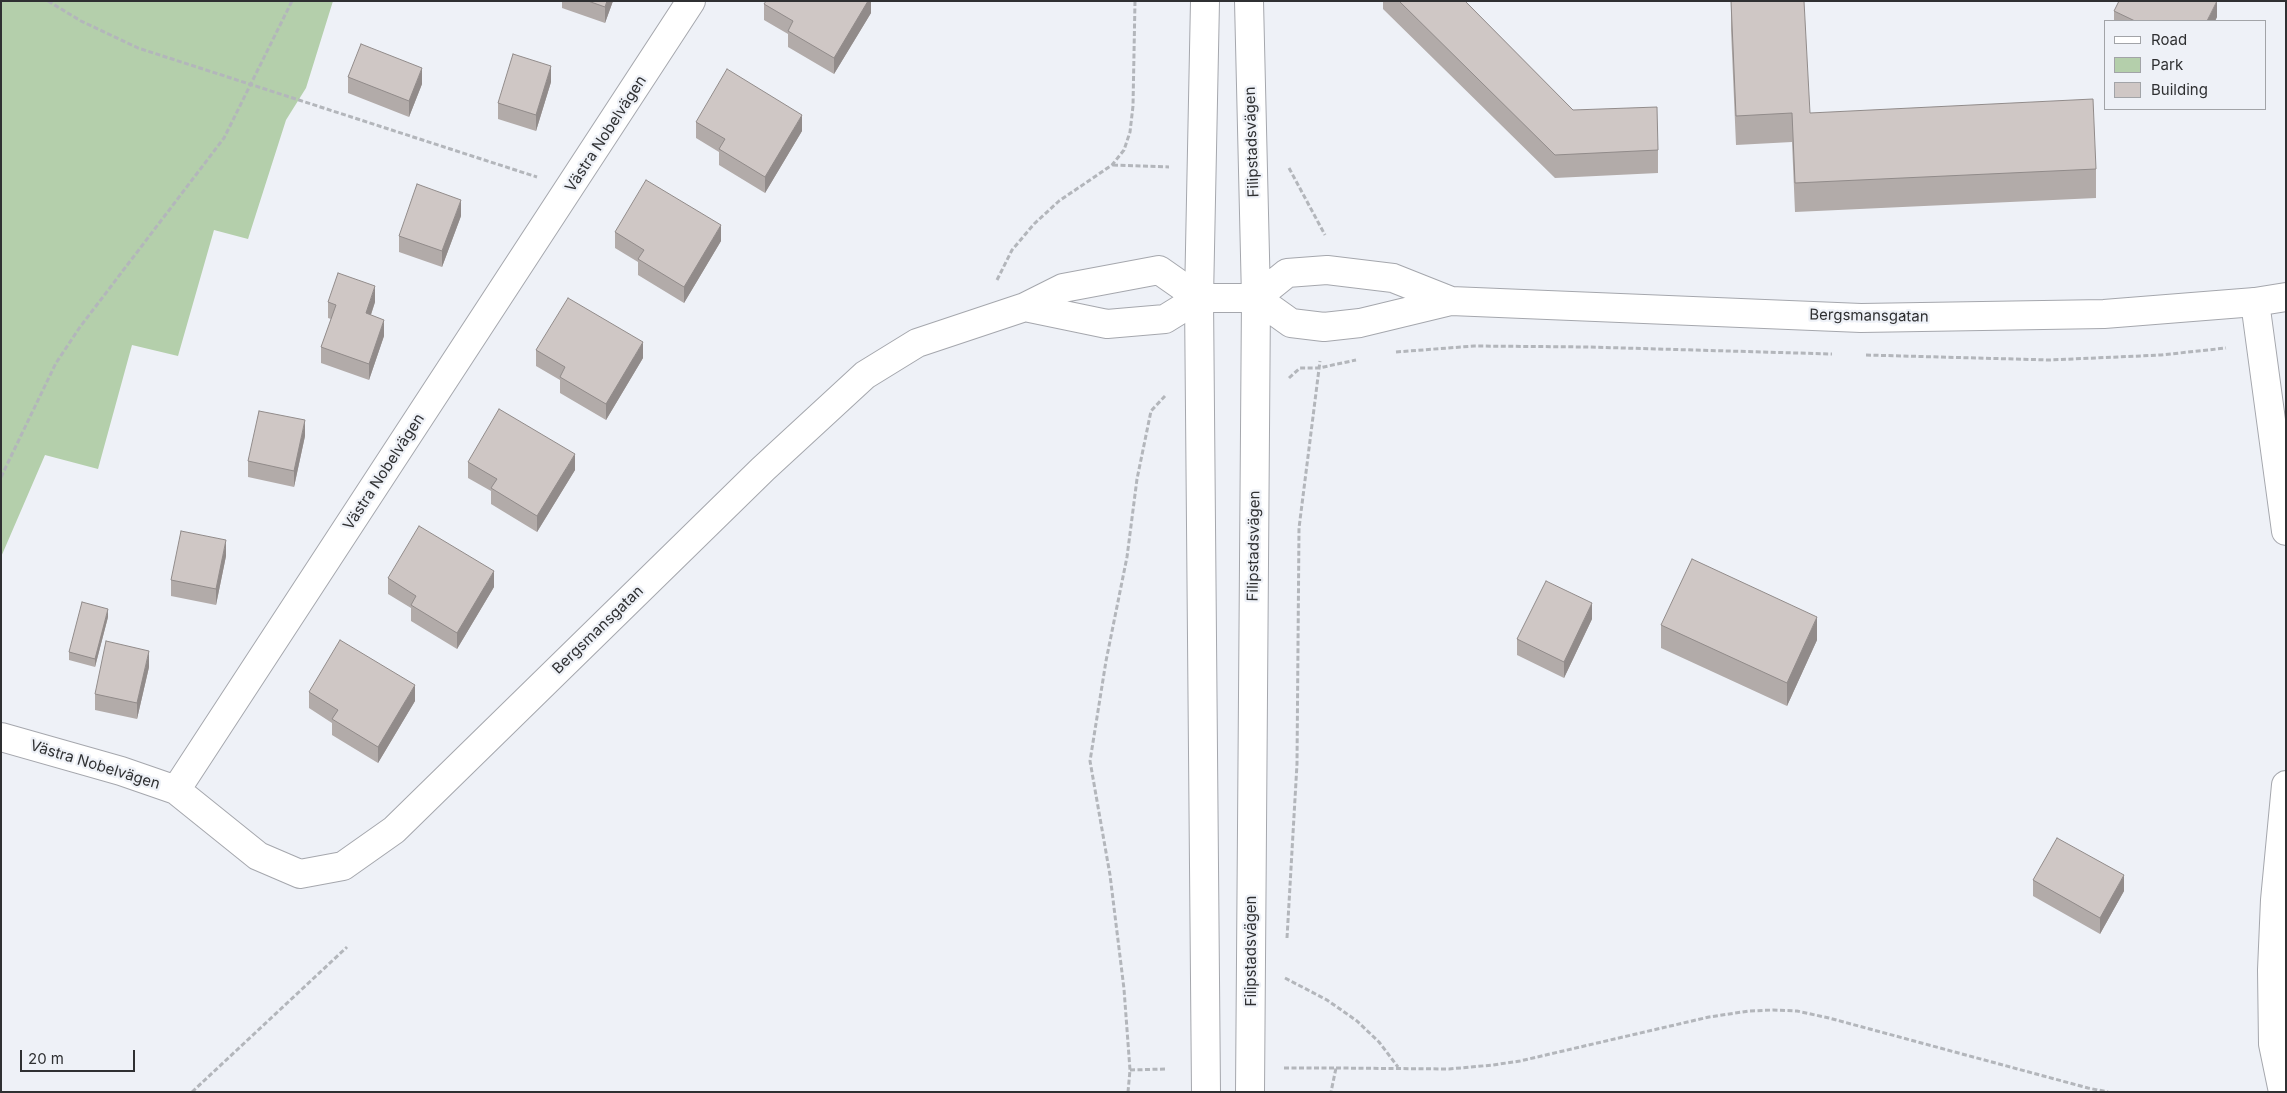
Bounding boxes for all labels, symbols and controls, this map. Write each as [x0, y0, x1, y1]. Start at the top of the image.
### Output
legend [2104, 20, 2267, 110]
text: Road [2151, 30, 2187, 49]
text: Park [2151, 55, 2183, 74]
street label: Västra Nobelvägen [562, 73, 650, 195]
text: Building [2151, 80, 2208, 99]
street label: Filipstadsvägen [1241, 86, 1263, 198]
street label: Bergsmansgatan [1809, 306, 1929, 326]
street label: Västra Nobelvägen [340, 411, 428, 533]
street label: Filipstadsvägen [1244, 490, 1264, 602]
street label: Bergsmansgatan [549, 582, 647, 678]
street label: Västra Nobelvägen [28, 737, 162, 793]
street label: Filipstadsvägen [1242, 896, 1260, 1006]
scale bar [22, 1040, 138, 1072]
text: 20 m [28, 1049, 64, 1068]

